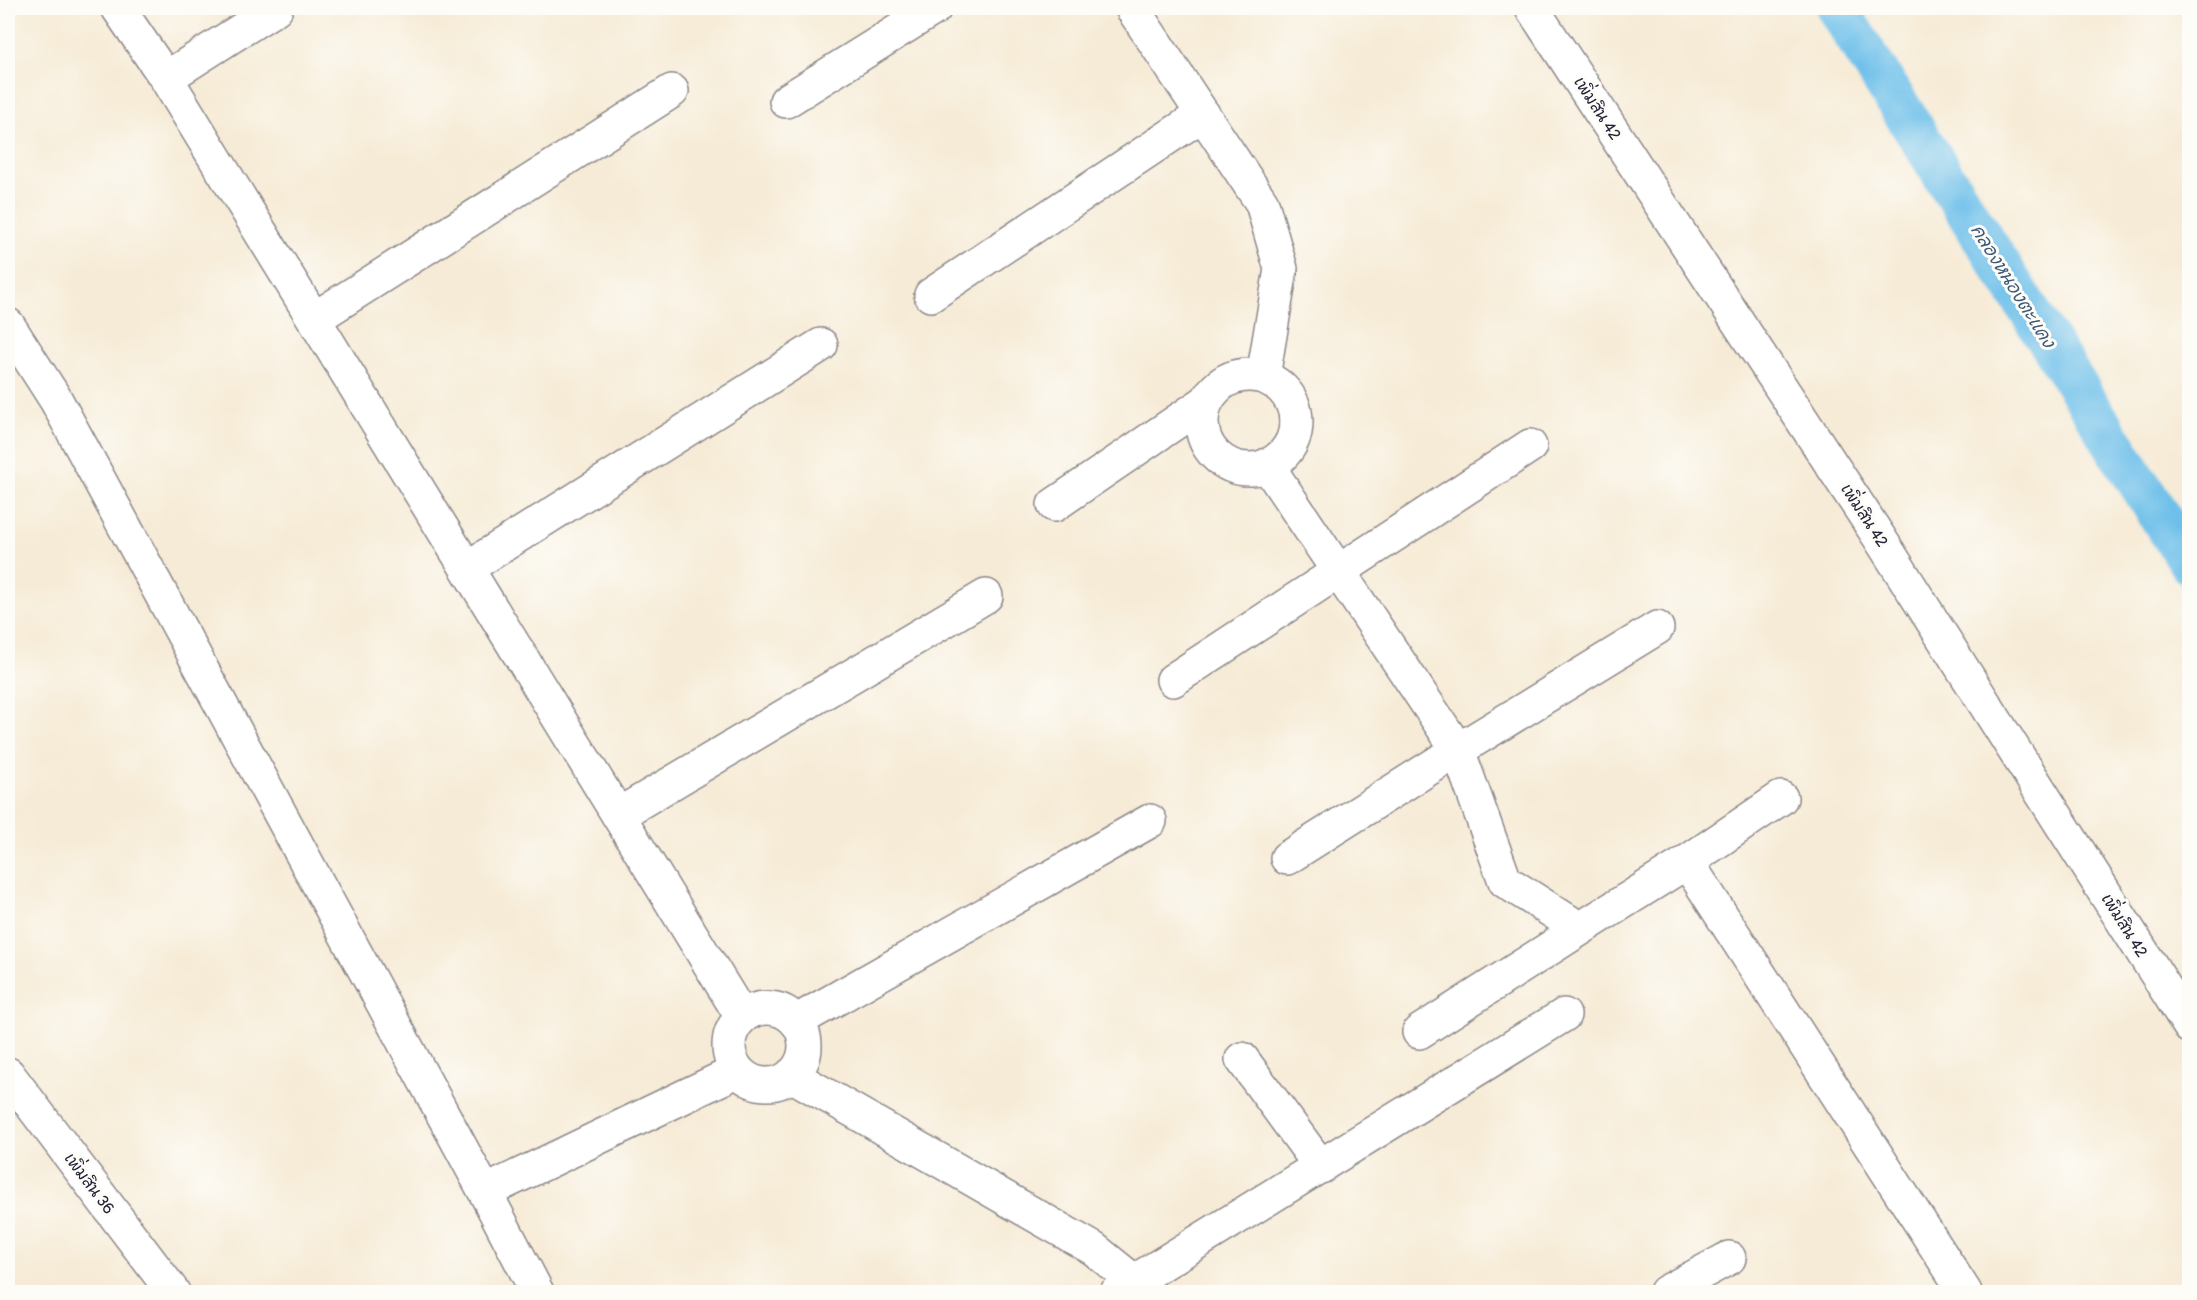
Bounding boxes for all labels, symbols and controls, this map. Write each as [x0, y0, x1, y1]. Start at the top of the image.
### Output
street label: เพิ่มสิน 42 [1569, 70, 1630, 144]
water label: คลองหนองตะแคง [1965, 220, 2061, 354]
street label: เพิ่มสิน 42 [1836, 477, 1897, 551]
street label: เพิ่มสิน 42 [2097, 887, 2156, 961]
street label: เพิ่มสิน 36 [60, 1146, 123, 1218]

